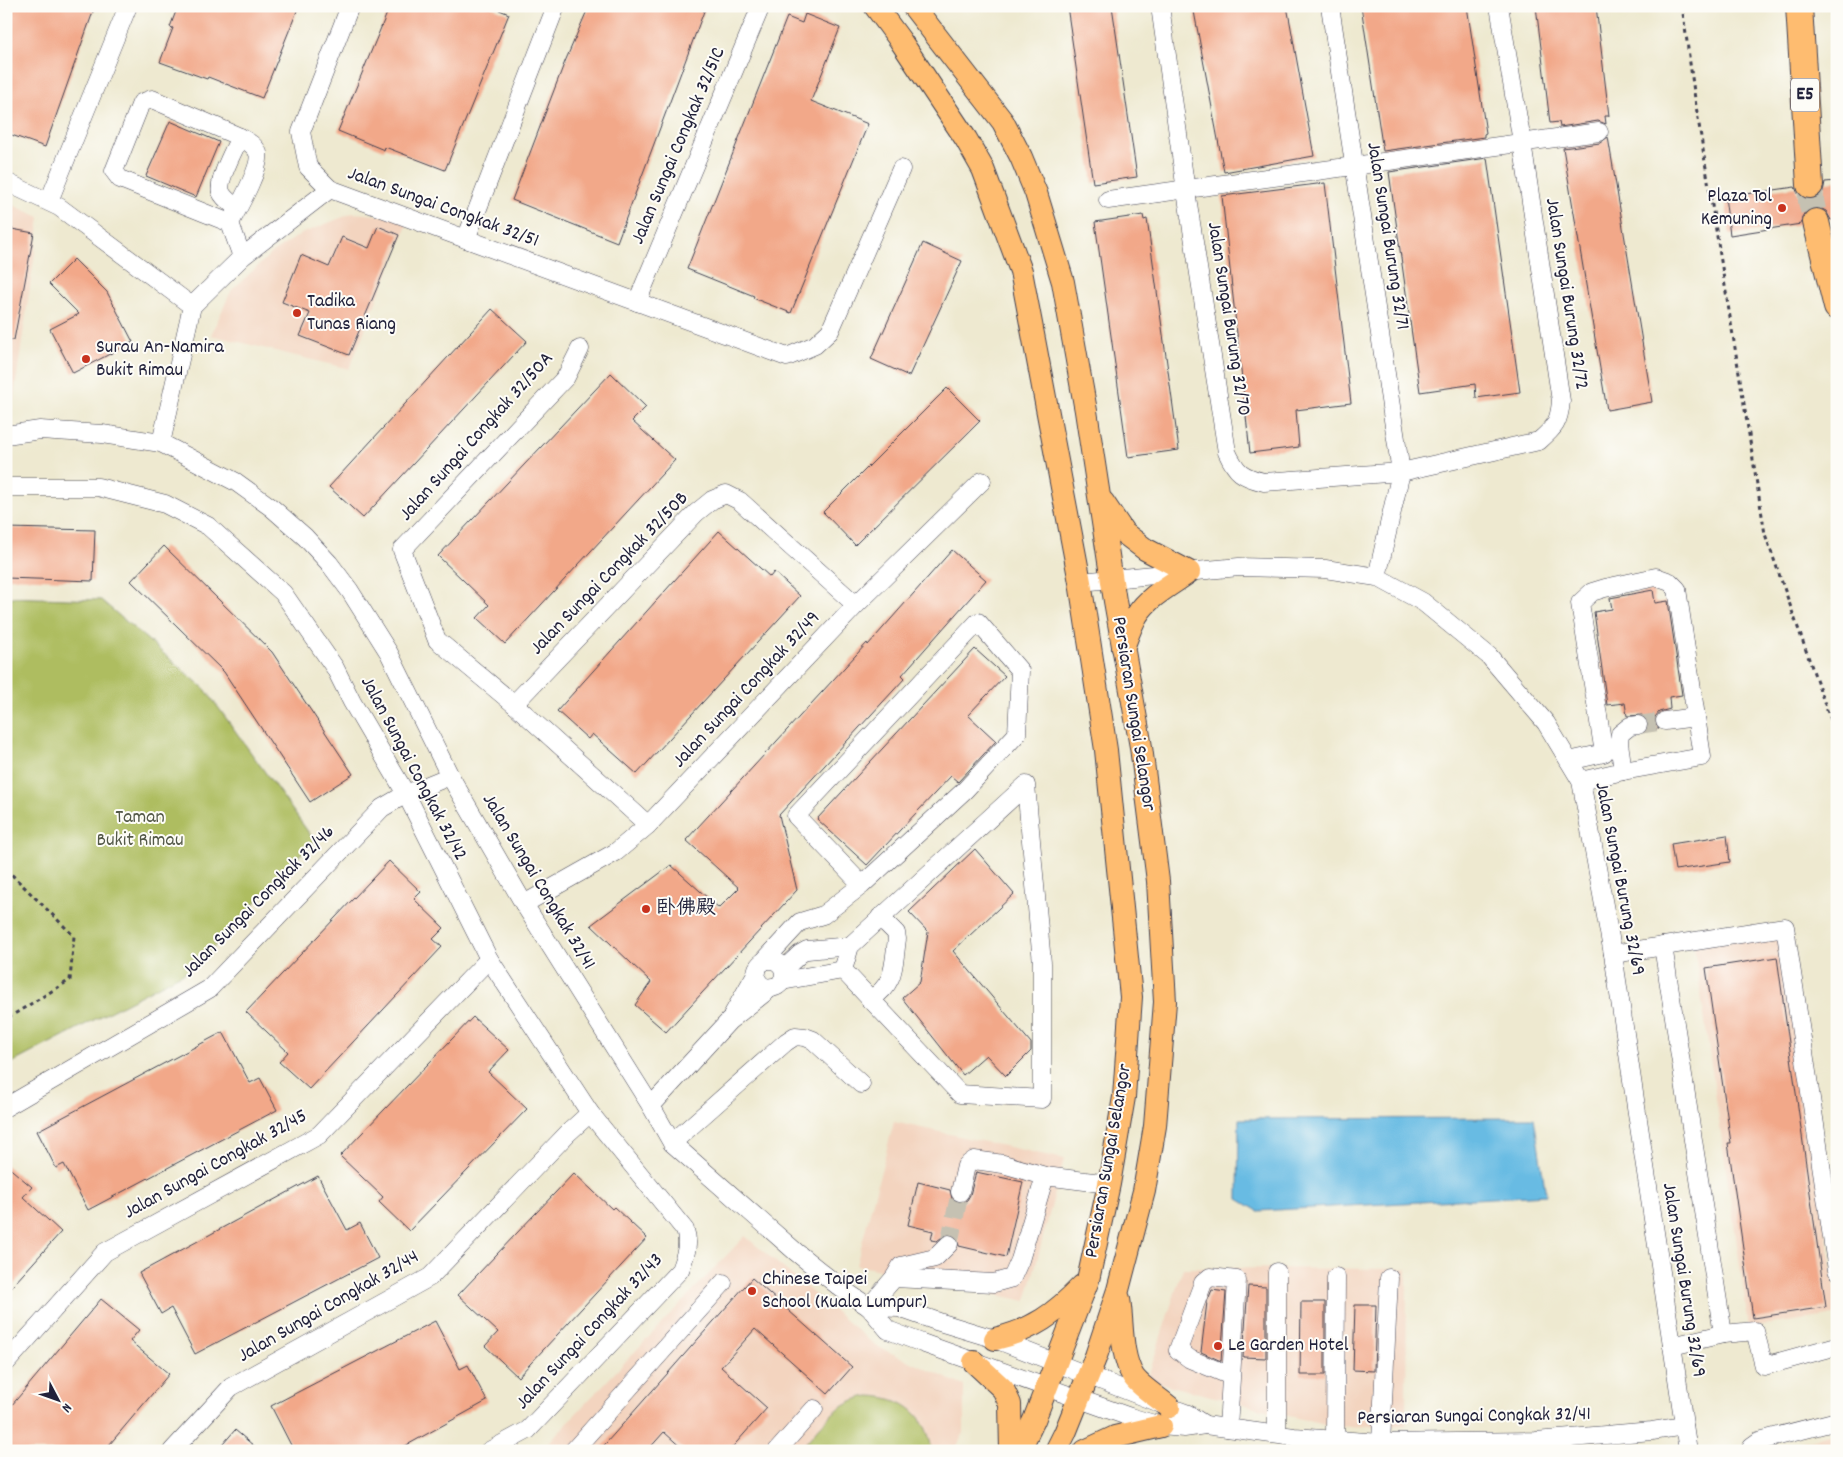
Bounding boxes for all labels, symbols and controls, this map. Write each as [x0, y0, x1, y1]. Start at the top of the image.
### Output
street label: Jalan Sungai Congkak 32/51C [625, 43, 733, 249]
road number: E5 [1791, 78, 1819, 112]
street label: Jalan Sungai Burung 32/71 [1358, 140, 1416, 332]
street label: Jalan Sungai Congkak 32/51 [343, 160, 543, 256]
place label: Plaza Tol Kemuning [1701, 183, 1772, 234]
street label: Jalan Sungai Burung 32/72 [1537, 196, 1595, 392]
marker: Plaza Tol Kemuning [1776, 202, 1788, 214]
street label: Jalan Sungai Burung 32/70 [1199, 220, 1257, 418]
place label: Tadika Tunas Riang [307, 288, 396, 339]
marker: Tadika Tunas Riang [291, 307, 303, 319]
place label: Surau An-Namira Bukit Rimau [96, 334, 225, 385]
street label: Jalan Sungai Congkak 32/50A [393, 346, 561, 528]
marker: Surau An-Namira Bukit Rimau [80, 353, 92, 365]
street label: Jalan Sungai Congkak 32/50B [524, 486, 696, 662]
street label: Jalan Sungai Congkak 32/49 [667, 605, 827, 775]
street label: Persiaran Sungai Selangor [1104, 615, 1162, 814]
street label: Jalan Sungai Congkak 32/42 [352, 672, 474, 866]
street label: Jalan Sungai Burung 32/69 [1586, 780, 1652, 978]
street label: Jalan Sungai Congkak 32/41 [474, 789, 602, 975]
park label: Taman Bukit Rimau [96, 804, 184, 855]
street label: Jalan Sungai Congkak 32/46 [176, 819, 342, 985]
place label: 卧佛殿 [656, 895, 716, 923]
marker: 卧佛殿 [640, 903, 652, 915]
street label: Persiaran Sungai Selangor [1078, 1061, 1140, 1260]
street label: Jalan Sungai Congkak 32/45 [119, 1103, 313, 1227]
street label: Jalan Sungai Burung 32/69 [1654, 1181, 1712, 1379]
street label: Jalan Sungai Congkak 32/44 [233, 1244, 425, 1370]
street label: Jalan Sungai Congkak 32/43 [510, 1247, 670, 1417]
place label: Chinese Taipei School (Kuala Lumpur) [762, 1266, 927, 1317]
marker: Chinese Taipei School (Kuala Lumpur) [746, 1285, 758, 1297]
place label: Le Garden Hotel [1228, 1332, 1349, 1360]
marker: Le Garden Hotel [1212, 1340, 1224, 1352]
north arrow [32, 1374, 82, 1424]
text: N [56, 1398, 76, 1416]
street label: Persiaran Sungai Congkak 32/41 [1357, 1401, 1591, 1433]

